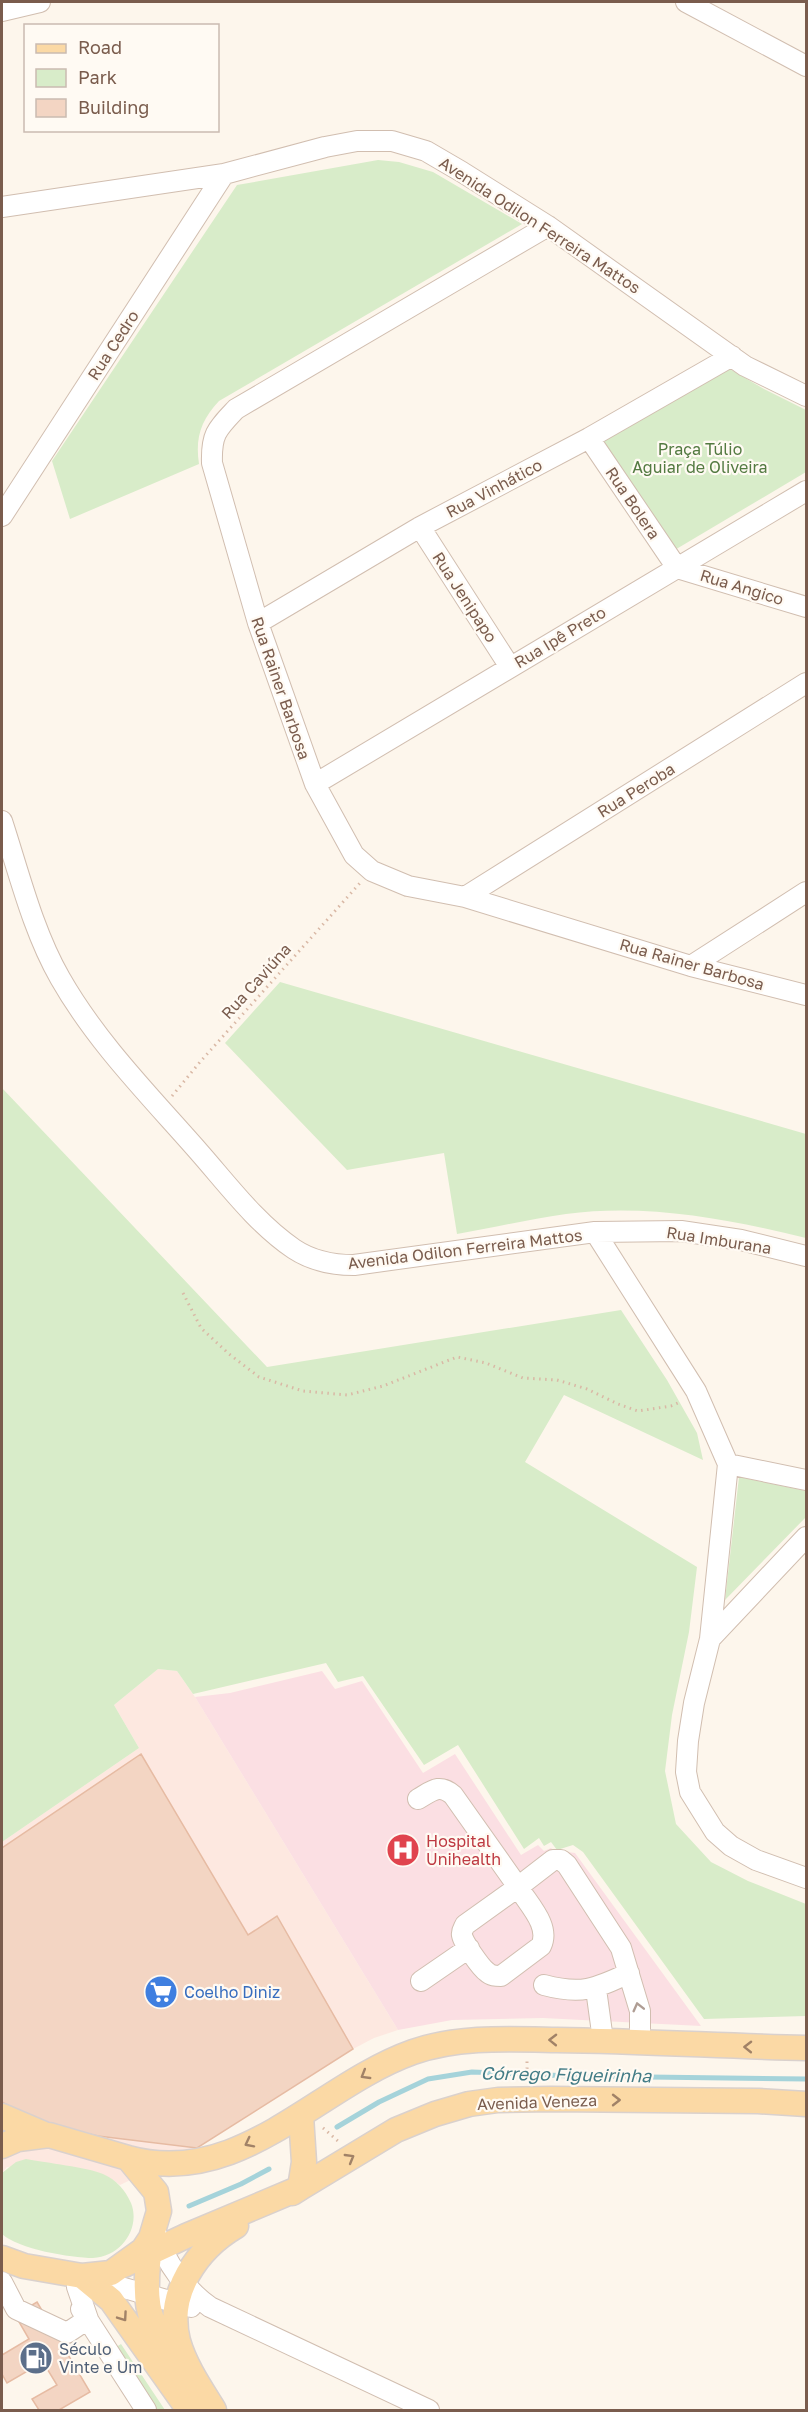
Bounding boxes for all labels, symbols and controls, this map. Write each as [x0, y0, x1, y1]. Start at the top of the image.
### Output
legend [24, 24, 219, 132]
text: Road [78, 36, 122, 58]
text: Park [78, 66, 117, 88]
text: Building [78, 96, 149, 118]
street label: Avenida Odilon Ferreira Mattos [436, 152, 644, 298]
street label: Rua Cedro [83, 306, 143, 384]
park label: Praça Túlio Aguiar de Oliveira [632, 439, 768, 477]
street label: Rua Vinhático [443, 454, 545, 522]
street label: Rua Bolera [602, 463, 664, 543]
street label: Rua Jenipapo [428, 548, 502, 646]
street label: Rua Angico [698, 565, 786, 609]
street label: Rua Ipê Preto [511, 602, 609, 672]
street label: Rua Rainer Barbosa [247, 614, 315, 762]
street label: Rua Peroba [594, 758, 678, 822]
street label: Rua Rainer Barbosa [617, 934, 767, 994]
street label: Rua Caviúna [217, 939, 295, 1023]
street label: Rua Imburana [665, 1222, 773, 1258]
street label: Avenida Odilon Ferreira Mattos [347, 1225, 583, 1273]
place label: Hospital Unihealth [426, 1831, 501, 1869]
hospital icon: Hospital Unihealth [385, 1832, 421, 1868]
supermarket icon: Coelho Diniz [143, 1974, 179, 2010]
place label: Coelho Diniz [184, 1982, 280, 2002]
one-way arrow [632, 2002, 645, 2012]
one-way arrow [549, 2034, 558, 2046]
one-way arrow [744, 2041, 753, 2053]
water label: Córrego Figueirinha [481, 2062, 652, 2087]
one-way arrow [361, 2068, 371, 2080]
street label: Avenida Veneza [477, 2090, 597, 2114]
one-way arrow [612, 2094, 621, 2106]
one-way arrow [244, 2136, 255, 2147]
one-way arrow [344, 2154, 354, 2166]
one-way arrow [116, 2311, 127, 2322]
place label: Século Vinte e Um [59, 2339, 143, 2377]
fuel station icon: Século Vinte e Um [18, 2340, 54, 2376]

